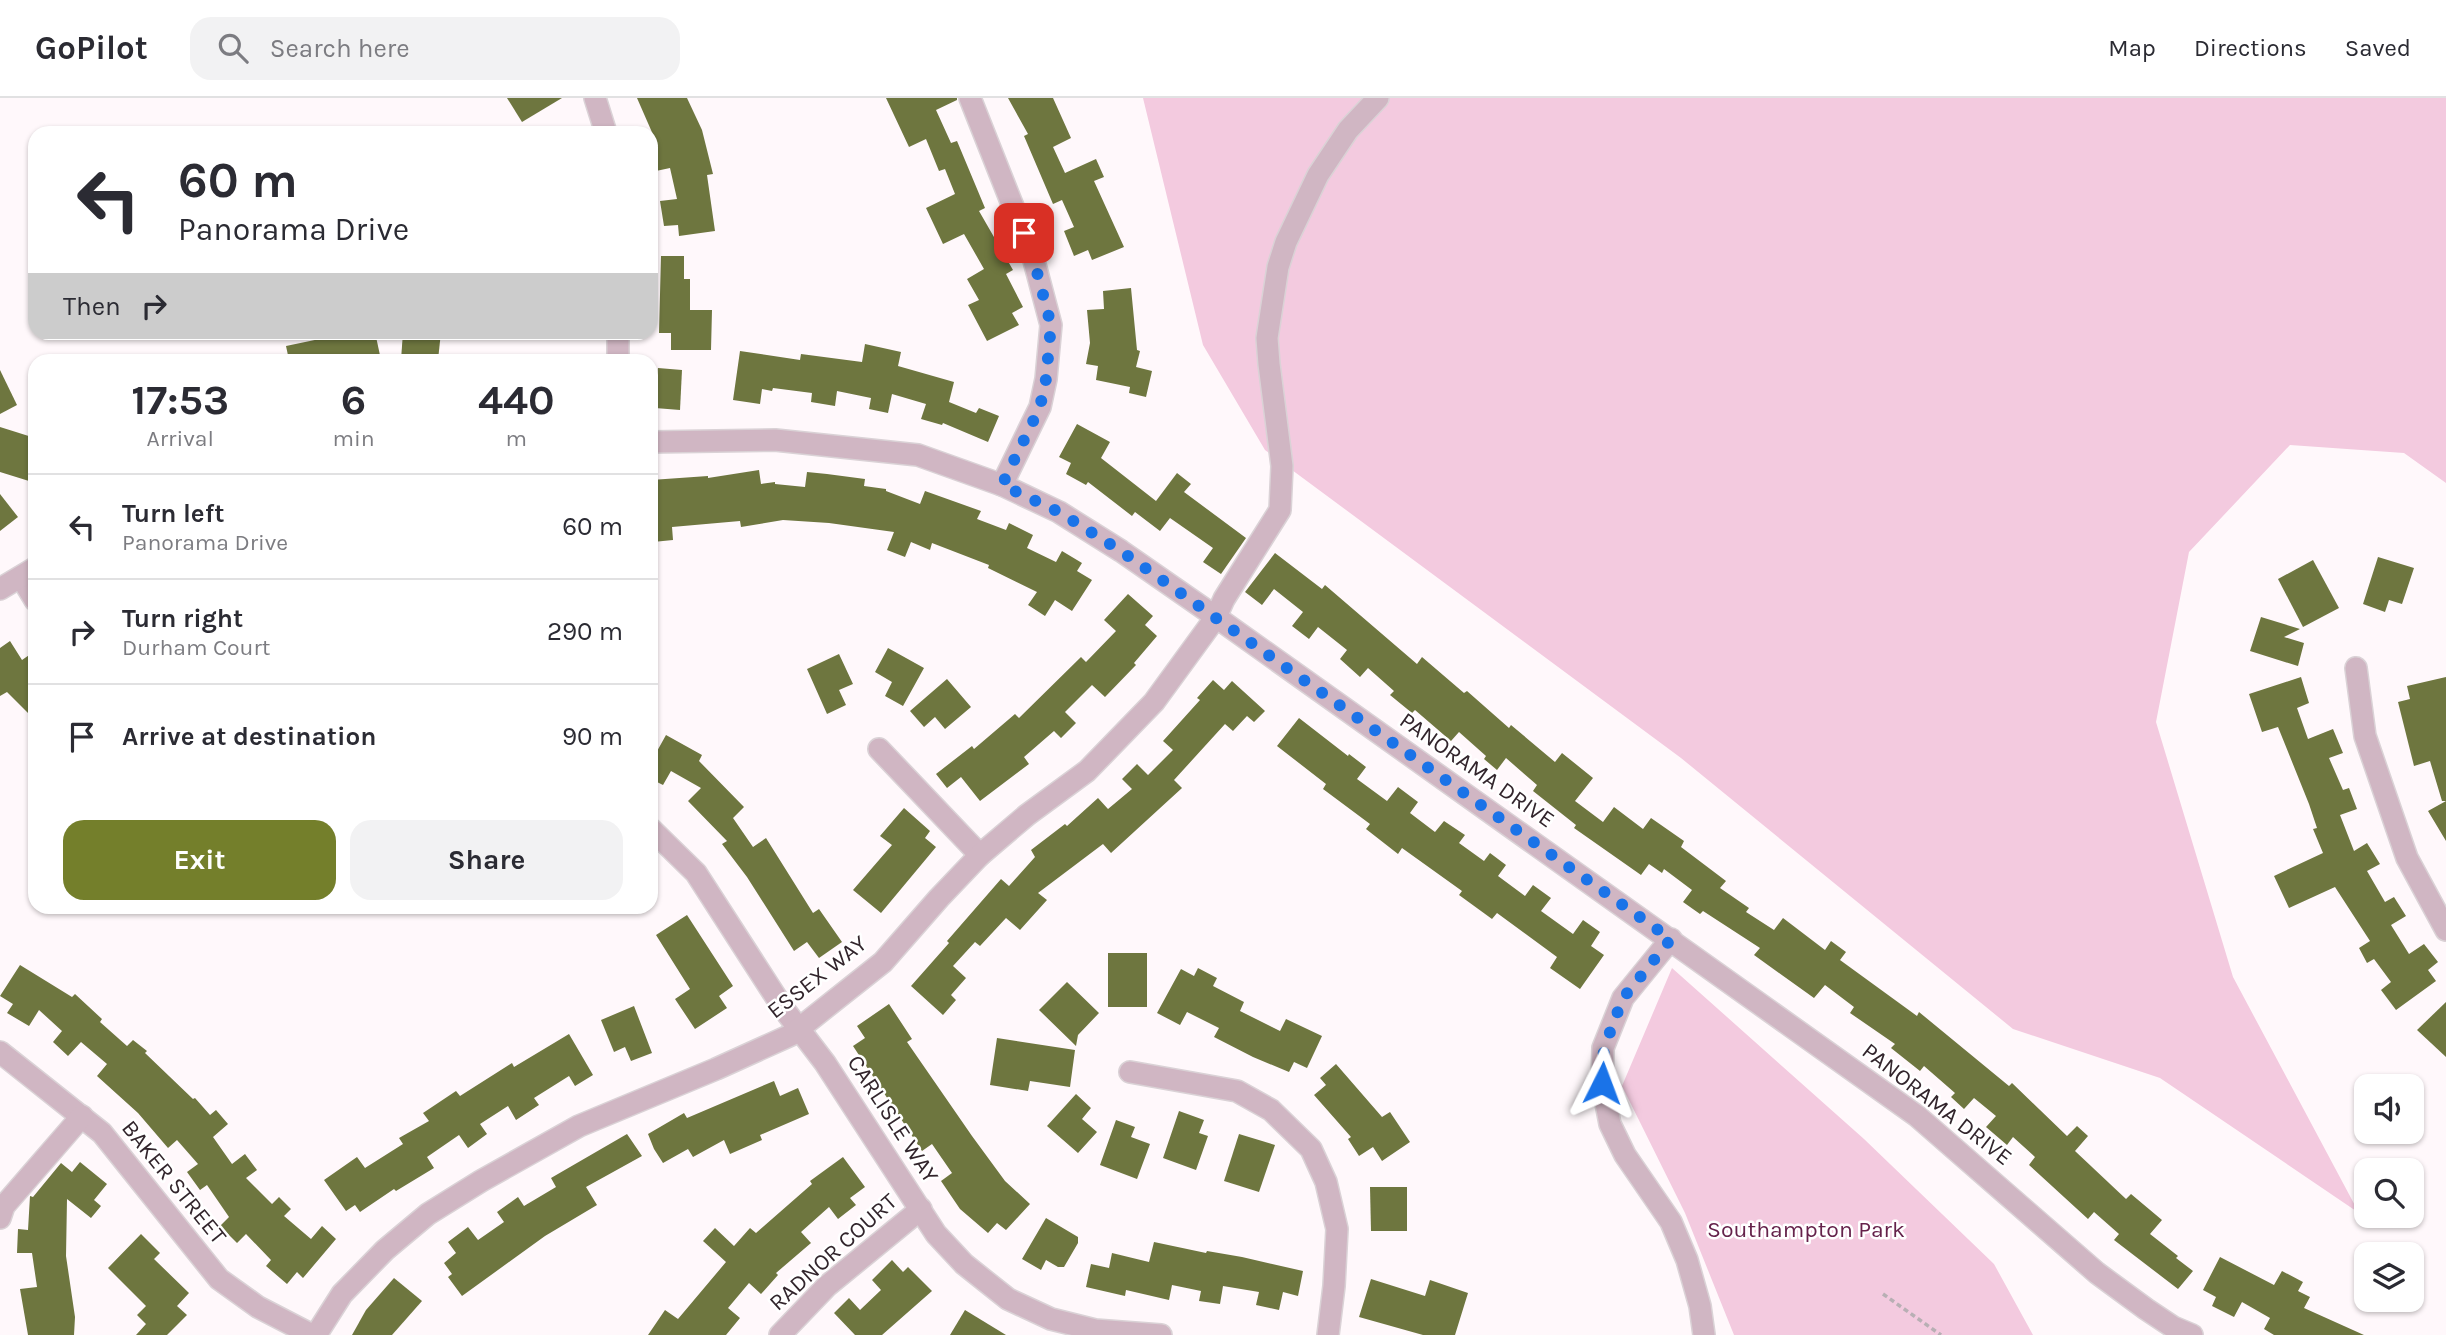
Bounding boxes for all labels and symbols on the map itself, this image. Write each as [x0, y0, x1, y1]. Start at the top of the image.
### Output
pin [994, 203, 1054, 263]
street label: PANORAMA DRIVE [1394, 707, 1560, 833]
street label: ESSEX WAY [762, 930, 872, 1024]
street label: PANORAMA DRIVE [1857, 1037, 2017, 1171]
position arrow [1565, 1046, 1639, 1120]
street label: CARLISLE WAY [842, 1050, 944, 1188]
street label: BAKER STREET [116, 1115, 232, 1249]
street label: RADNOR COURT [764, 1187, 903, 1316]
park label: Southampton Park [1707, 1216, 1905, 1243]

